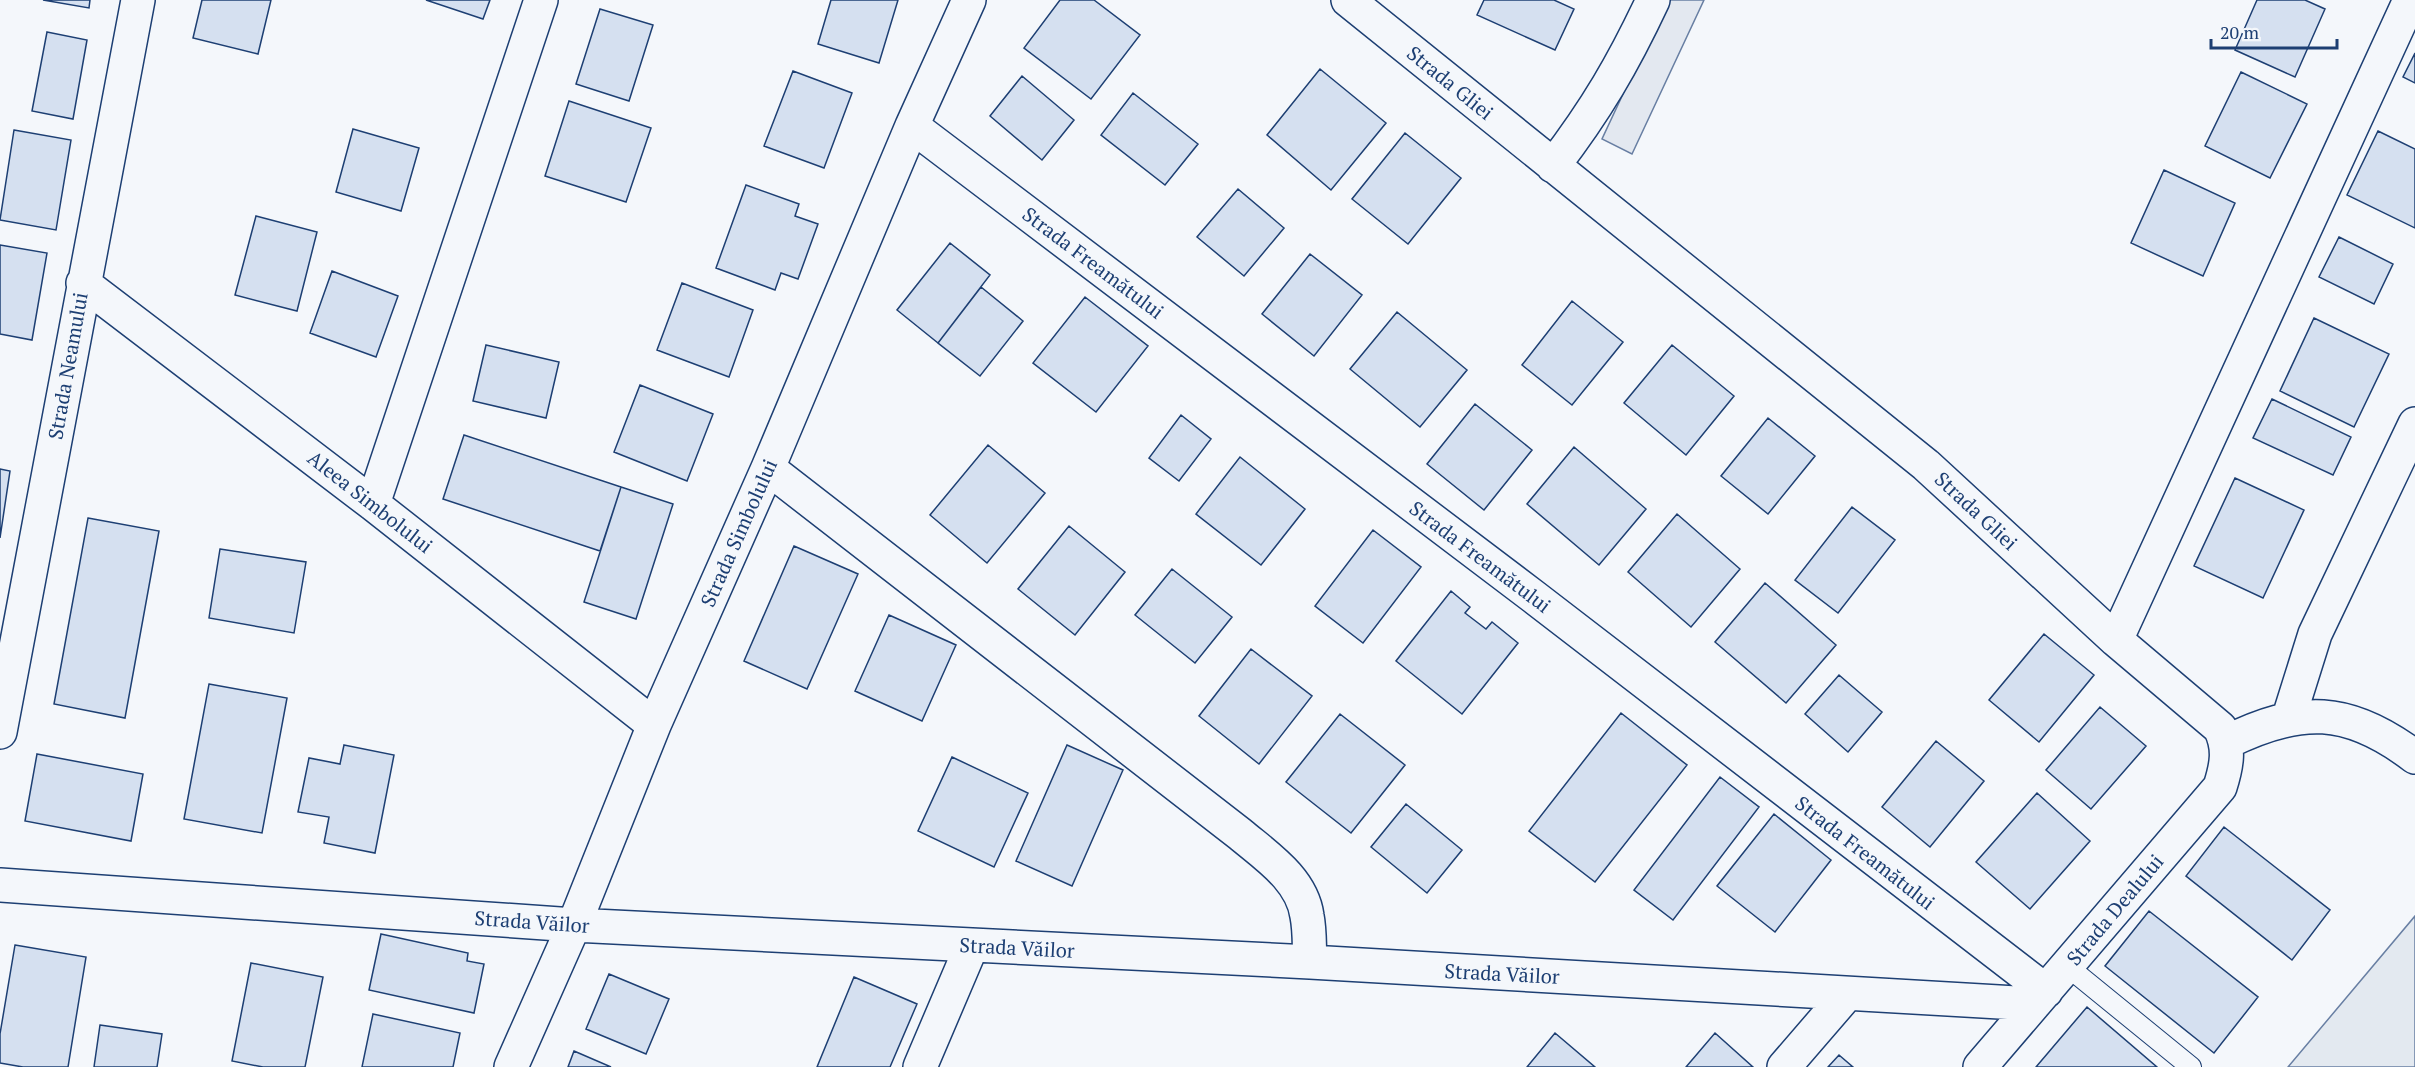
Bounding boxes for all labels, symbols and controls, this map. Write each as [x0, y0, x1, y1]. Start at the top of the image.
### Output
scale bar [2211, 12, 2337, 50]
text: 20 m [2220, 20, 2260, 44]
street label: Strada Gliei [1401, 39, 1499, 126]
street label: Strada Freamătului [1017, 201, 1170, 325]
street label: Strada Neamului [41, 290, 94, 442]
street label: Aleea Simbolului [302, 444, 438, 559]
street label: Strada Simbolului [694, 455, 783, 611]
street label: Strada Gliei [1929, 465, 2024, 556]
street label: Strada Freamătului [1404, 495, 1557, 619]
street label: Strada Freamătului [1790, 789, 1941, 916]
street label: Strada Dealului [2060, 848, 2169, 971]
street label: Strada Văilor [474, 904, 591, 939]
street label: Strada Văilor [959, 931, 1076, 964]
street label: Strada Văilor [1444, 957, 1561, 990]

